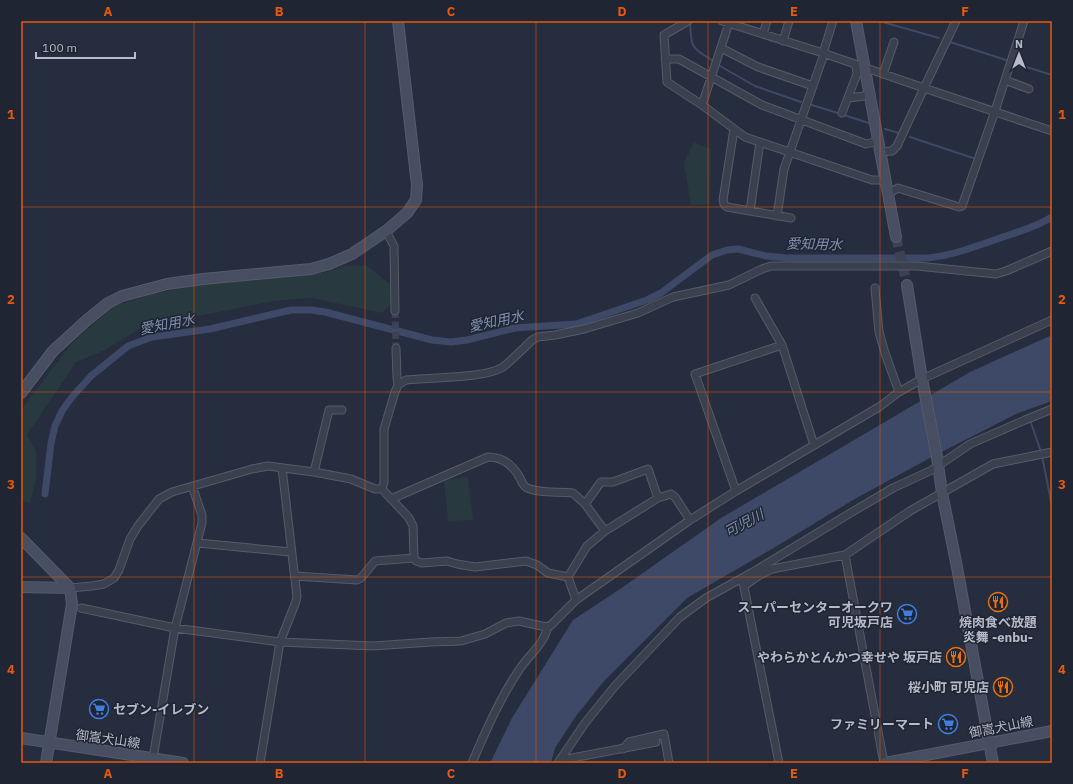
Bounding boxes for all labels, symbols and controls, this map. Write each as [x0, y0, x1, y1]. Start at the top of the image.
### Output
text: A [104, 3, 113, 20]
text: B [275, 3, 284, 20]
text: C [447, 3, 456, 20]
text: D [617, 3, 627, 20]
text: E [790, 3, 798, 20]
text: F [961, 3, 969, 20]
scale bar [36, 34, 135, 60]
north arrow [999, 34, 1039, 74]
text: N [1015, 37, 1023, 51]
text: 100 m [42, 40, 77, 55]
text: 1 [7, 106, 15, 123]
text: 1 [1058, 106, 1066, 123]
water label: 愛知用水 [786, 235, 844, 254]
text: 2 [7, 291, 15, 308]
text: 2 [1058, 291, 1066, 308]
water label: 愛知用水 [467, 306, 527, 336]
water label: 愛知用水 [138, 309, 198, 338]
text: 3 [7, 476, 15, 493]
text: 3 [1058, 476, 1066, 493]
water label: 可児川 [721, 504, 769, 541]
restaurant icon: 焼肉食べ放題 炎舞 ‐enbu‐ [987, 591, 1009, 613]
place label: スーパーセンターオークワ 可児坂戸店 [737, 599, 893, 631]
supermarket icon: スーパーセンターオークワ 可児坂戸店 [896, 603, 918, 625]
place label: 焼肉食べ放題 炎舞 ‐enbu‐ [959, 614, 1037, 646]
restaurant icon: やわらかとんかつ幸せや 坂戸店 [945, 646, 967, 668]
place label: やわらかとんかつ幸せや 坂戸店 [757, 649, 942, 666]
text: 4 [7, 661, 15, 678]
text: 4 [1058, 661, 1066, 678]
restaurant icon: 桜小町 可児店 [992, 676, 1014, 698]
place label: 桜小町 可児店 [908, 679, 989, 696]
supermarket icon: セブン-イレブン [88, 698, 110, 720]
place label: セブン-イレブン [113, 701, 209, 718]
street label: 御嵩犬山線 [967, 712, 1035, 742]
supermarket icon: ファミリーマート [937, 713, 959, 735]
place label: ファミリーマート [830, 716, 934, 733]
street label: 御嵩犬山線 [75, 726, 141, 752]
text: A [104, 765, 113, 782]
text: B [275, 765, 284, 782]
text: C [447, 765, 456, 782]
text: D [617, 765, 627, 782]
text: E [790, 765, 798, 782]
text: F [961, 765, 969, 782]

